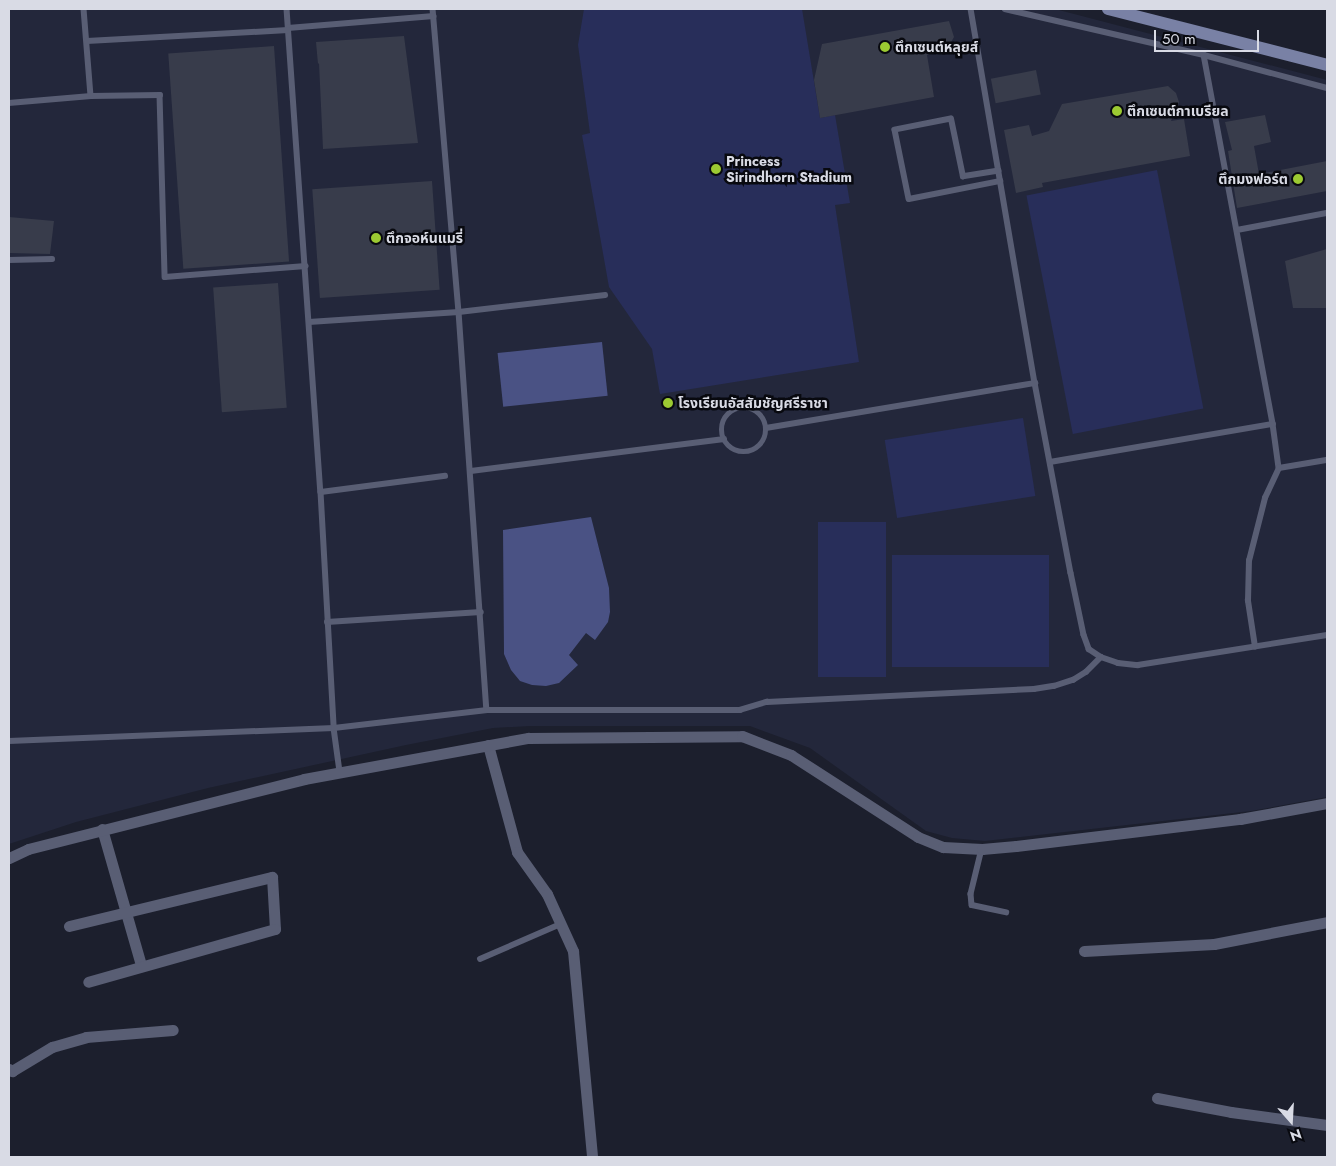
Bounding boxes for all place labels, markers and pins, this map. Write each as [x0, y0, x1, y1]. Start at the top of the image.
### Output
place label: ตึกเซนต์หลุยส์ [895, 39, 978, 55]
marker: ตึกเซนต์หลุยส์ [879, 41, 891, 53]
place label: ตึกเซนต์กาเบรียล [1127, 103, 1229, 119]
marker: ตึกเซนต์กาเบรียล [1111, 105, 1123, 117]
place label: Princess Sirindhorn Stadium [726, 153, 852, 186]
marker: Princess Sirindhorn Stadium [710, 163, 722, 175]
place label: ตึกมงฟอร์ต [1218, 171, 1288, 187]
marker: ตึกมงฟอร์ต [1292, 173, 1304, 185]
place label: ตึกจอห์นแมรี่ [386, 230, 463, 246]
marker: ตึกจอห์นแมรี่ [370, 232, 382, 244]
place label: โรงเรียนอัสสัมชัญศรีราชา [678, 395, 828, 411]
marker: โรงเรียนอัสสัมชัญศรีราชา [662, 397, 674, 409]

